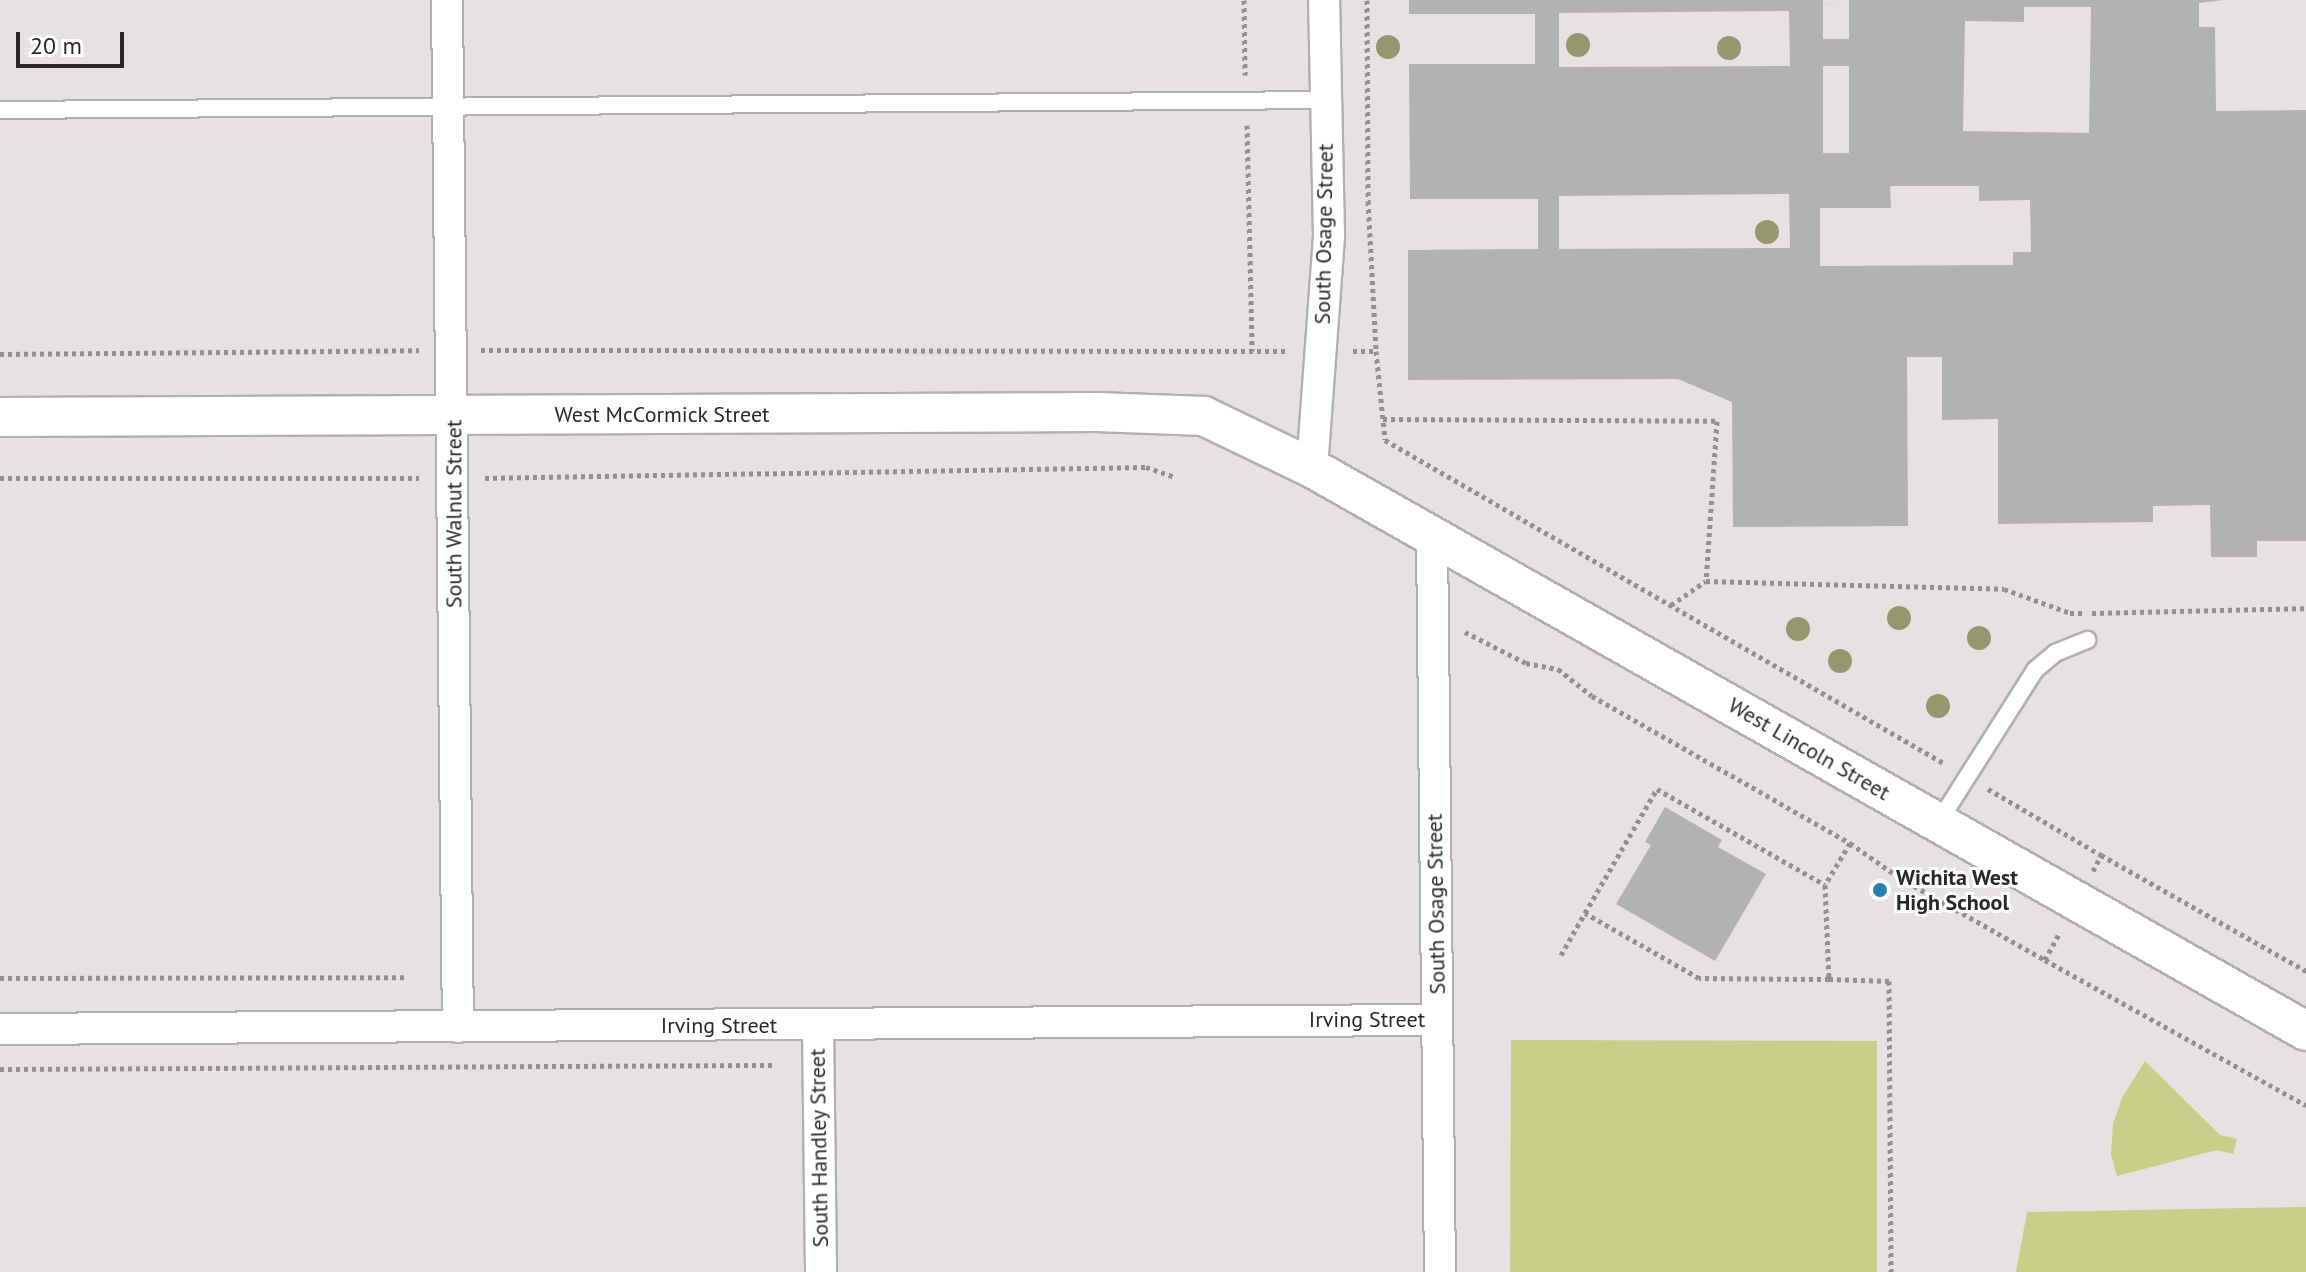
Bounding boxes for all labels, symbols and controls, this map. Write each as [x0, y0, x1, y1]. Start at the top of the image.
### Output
scale bar [20, 16, 128, 66]
text: 20 m [30, 30, 82, 61]
street label: South Osage Street [1309, 143, 1339, 325]
street label: West McCormick Street [554, 402, 770, 428]
street label: South Walnut Street [441, 420, 467, 608]
street label: West Lincoln Street [1724, 692, 1894, 806]
street label: South Osage Street [1421, 813, 1451, 995]
place label: Wichita West High School [1896, 864, 2018, 916]
marker: Wichita West High School [1871, 881, 1889, 899]
street label: Irving Street [1309, 1007, 1425, 1033]
street label: Irving Street [661, 1013, 777, 1039]
street label: South Handley Street [804, 1048, 834, 1248]

